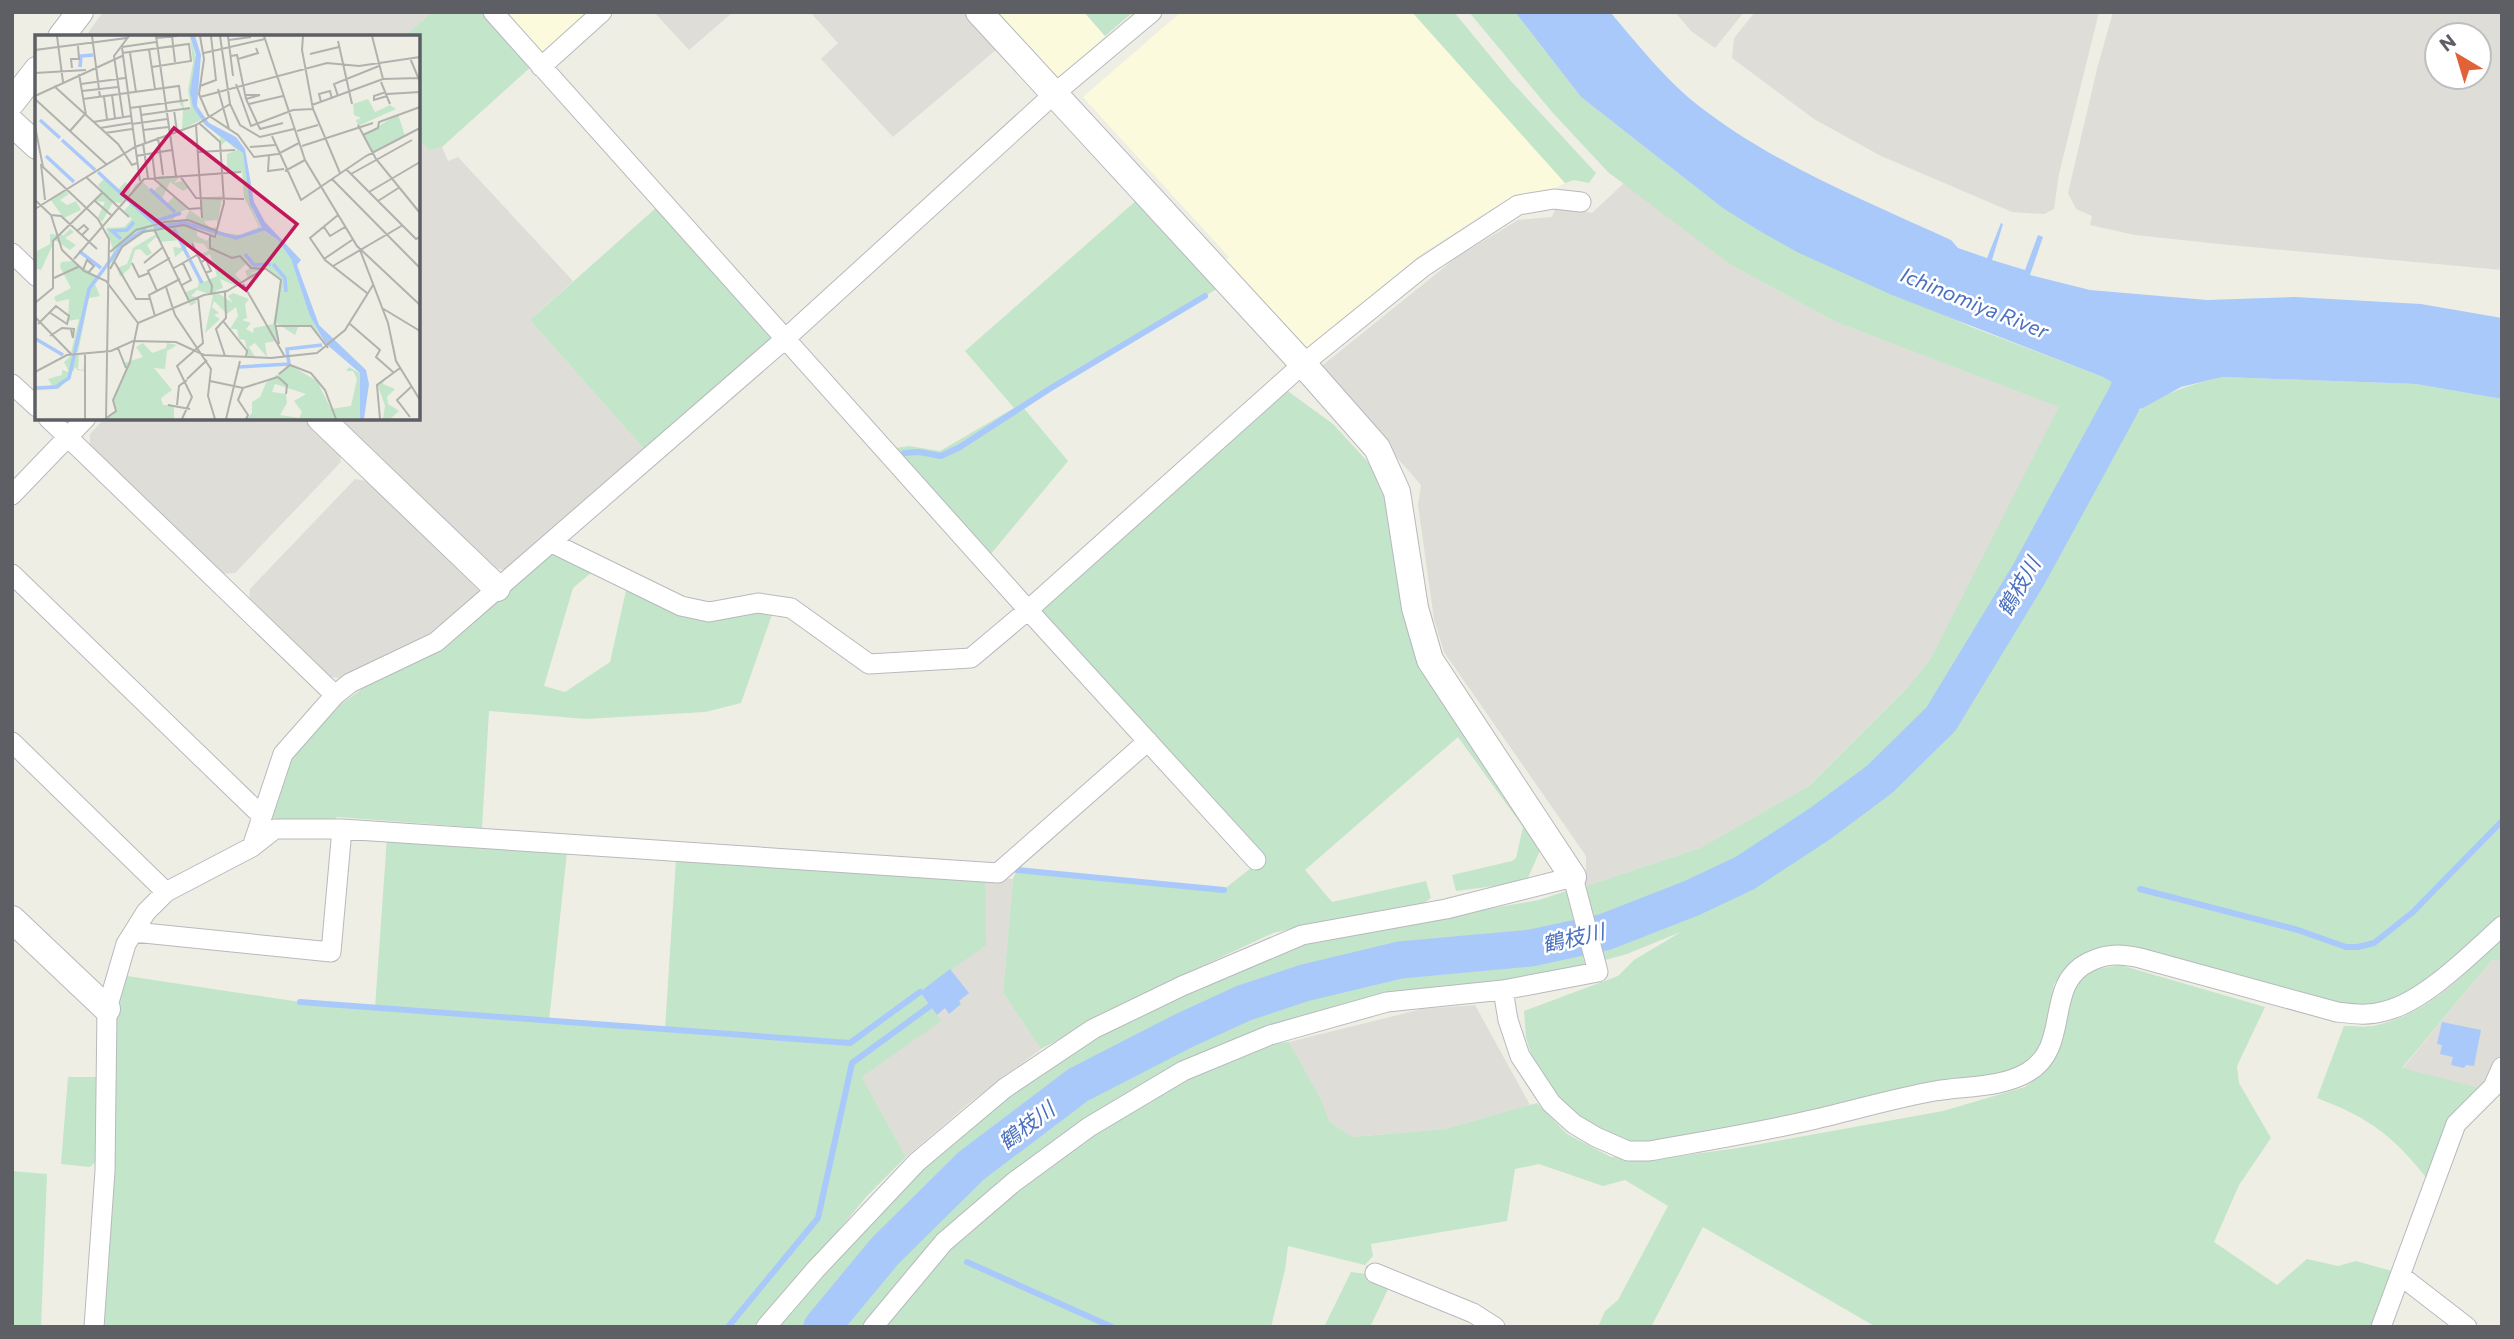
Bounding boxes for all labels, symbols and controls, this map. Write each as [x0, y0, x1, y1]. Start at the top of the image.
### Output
north arrow [2423, 21, 2493, 91]
text: N [2435, 29, 2460, 56]
inset map [35, 35, 420, 420]
water label: Ichinomiya River [1897, 261, 2053, 343]
water label: 鶴枝川 [1991, 551, 2046, 620]
water label: 鶴枝川 [1539, 917, 1608, 956]
water label: 鶴枝川 [993, 1095, 1060, 1154]

